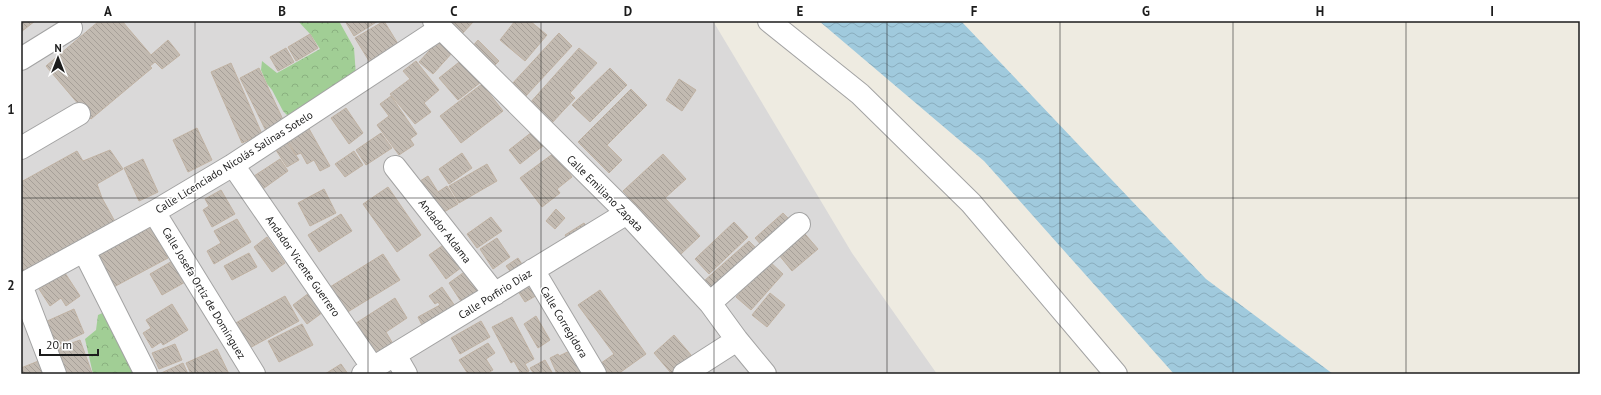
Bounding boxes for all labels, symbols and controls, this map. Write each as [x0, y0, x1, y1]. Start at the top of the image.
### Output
text: A [104, 3, 112, 20]
text: B [278, 3, 286, 20]
text: C [450, 3, 458, 20]
text: D [624, 3, 632, 20]
text: E [797, 3, 804, 20]
text: F [971, 3, 978, 20]
text: G [1142, 3, 1150, 20]
text: H [1316, 3, 1324, 20]
text: I [1490, 3, 1494, 20]
north arrow [38, 38, 78, 78]
text: N [54, 41, 62, 55]
text: 1 [7, 101, 15, 118]
street label: Calle Licenciado Nicolás Salinas Sotelo [153, 107, 316, 217]
street label: Calle Emiliano Zapata [564, 152, 646, 234]
street label: Andador Aldama [416, 196, 474, 266]
street label: Andador Vicente Guerrero [263, 213, 343, 319]
street label: Calle Josefa Ortiz de Domínguez [159, 225, 249, 361]
street label: Calle Porfirio Díaz [456, 266, 534, 322]
text: 2 [7, 277, 15, 294]
street label: Calle Corregidora [537, 284, 591, 360]
scale bar [40, 331, 98, 357]
text: 20 m [46, 337, 72, 352]

